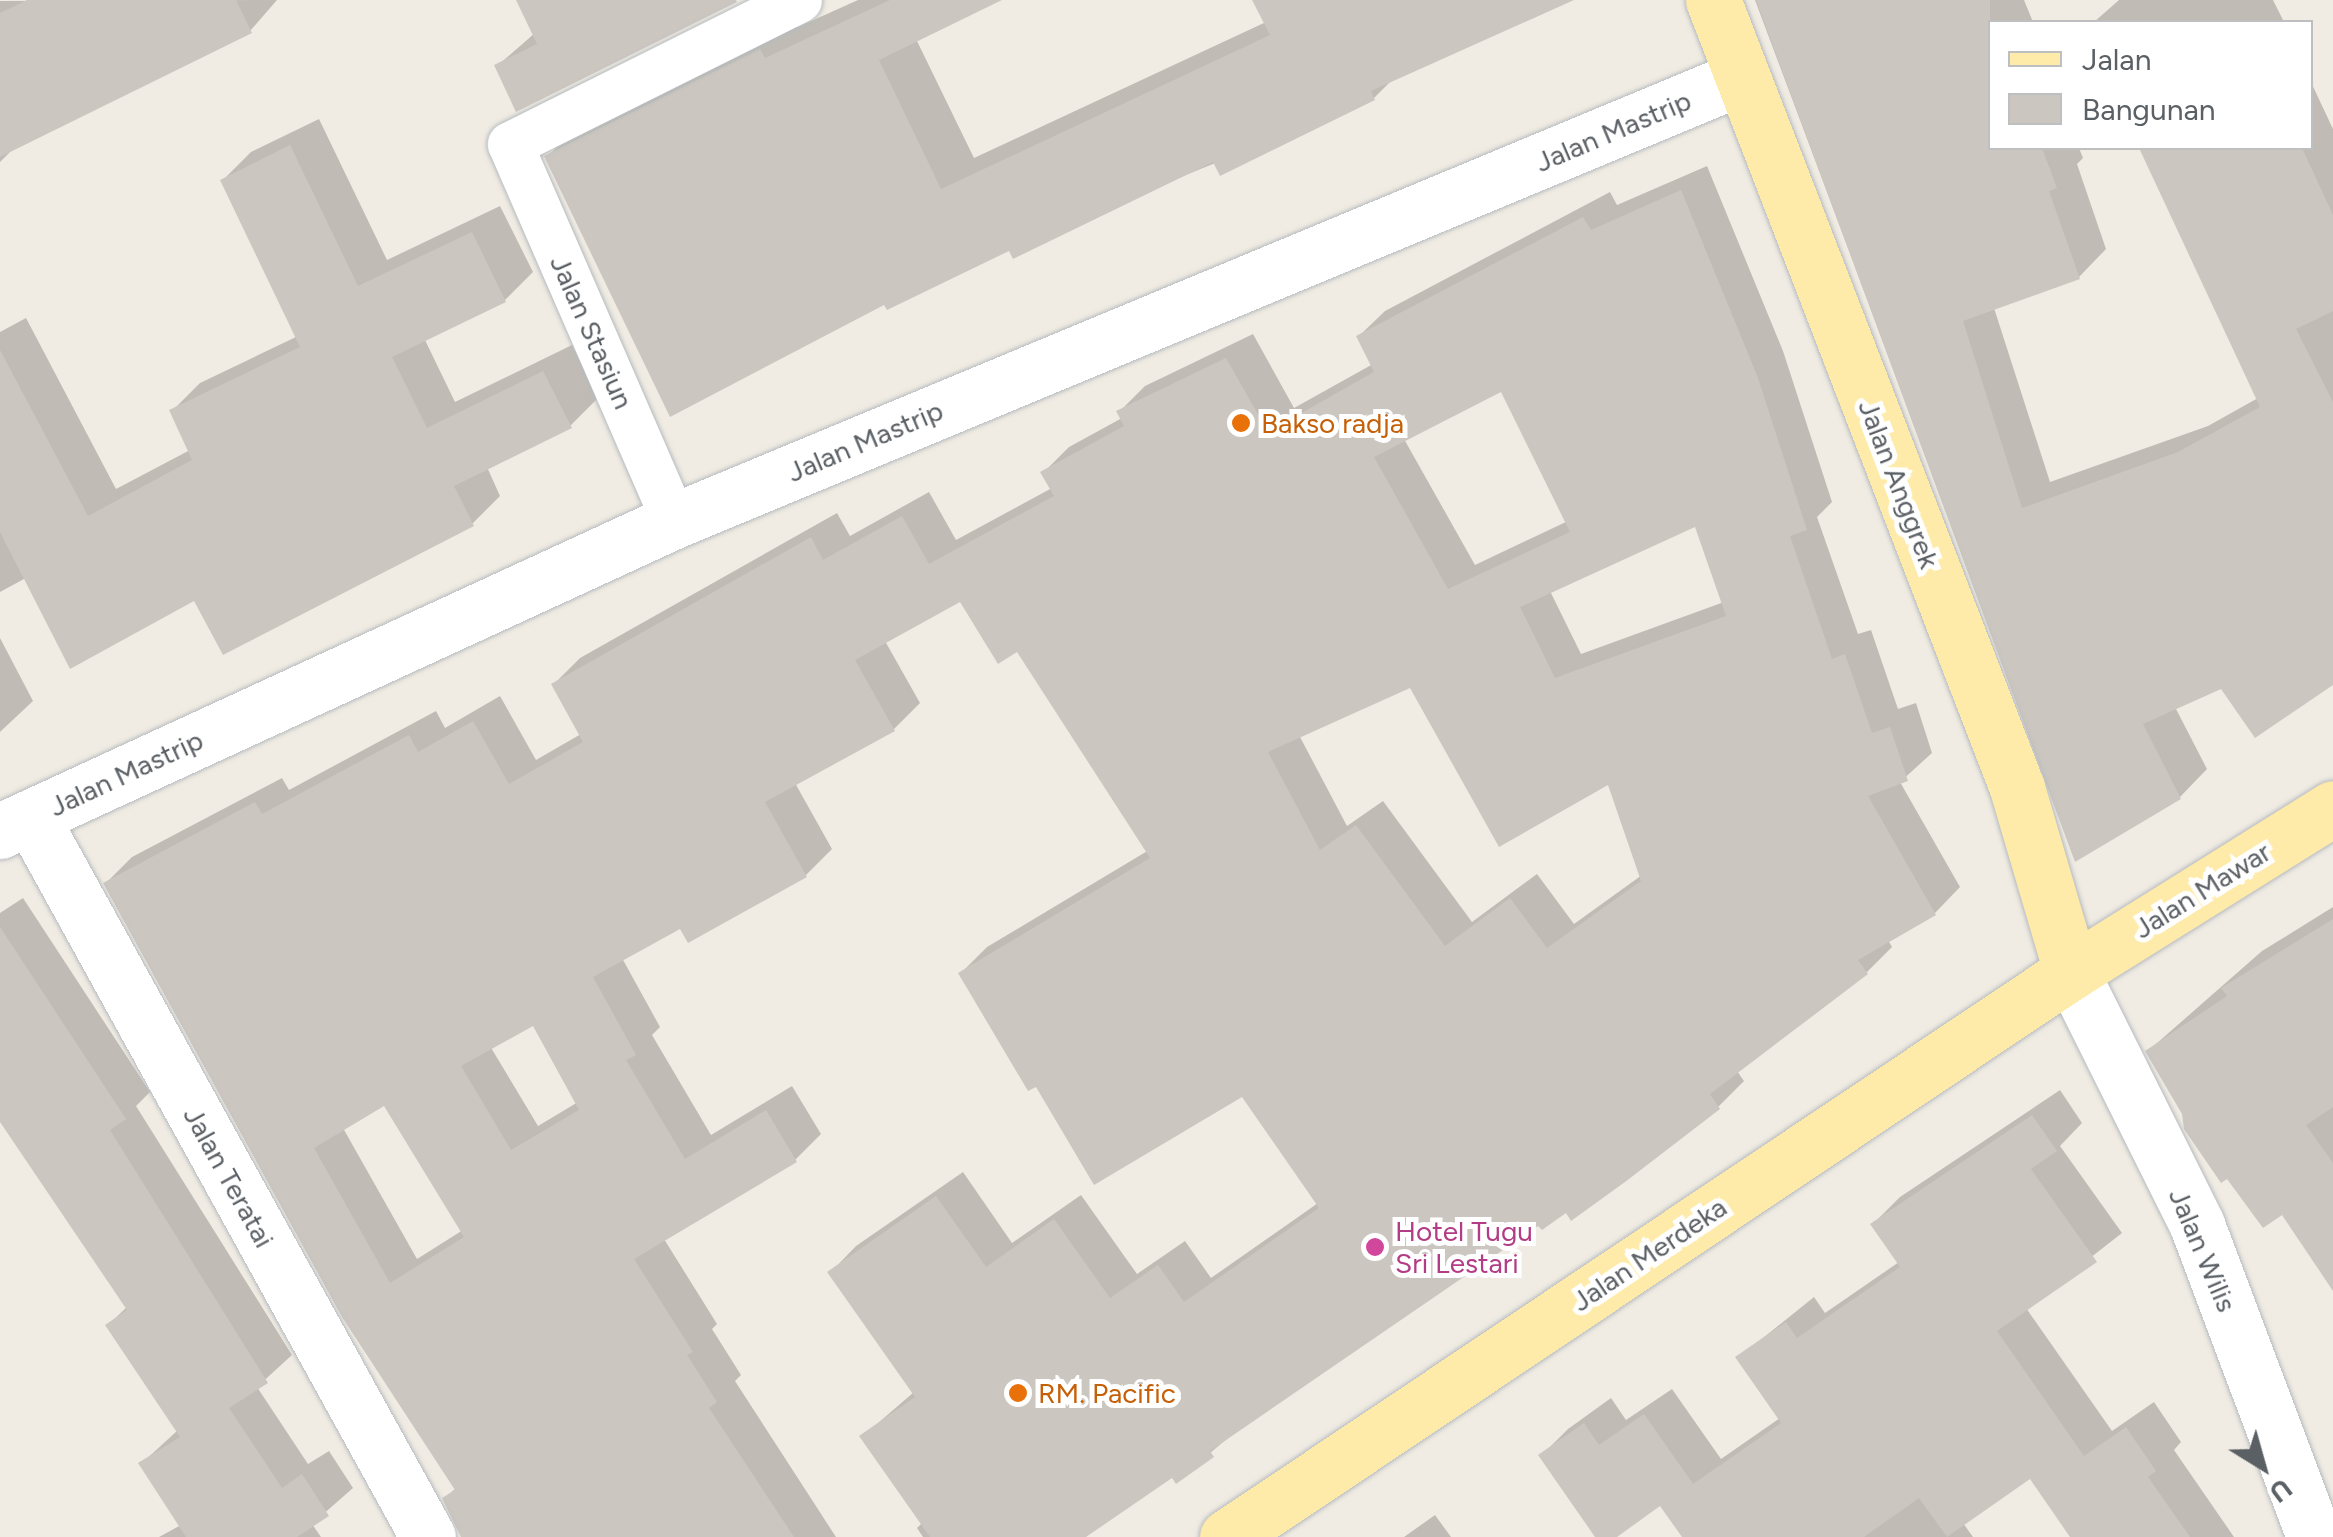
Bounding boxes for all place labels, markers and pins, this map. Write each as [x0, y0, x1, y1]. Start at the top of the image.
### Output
place label: Bakso radja [1261, 406, 1404, 440]
marker: Bakso radja [1230, 412, 1252, 434]
place label: Hotel Tugu Sri Lestari [1395, 1214, 1533, 1280]
marker: Hotel Tugu Sri Lestari [1364, 1236, 1386, 1258]
place label: RM. Pacific [1038, 1376, 1176, 1410]
marker: RM. Pacific [1007, 1382, 1029, 1404]

